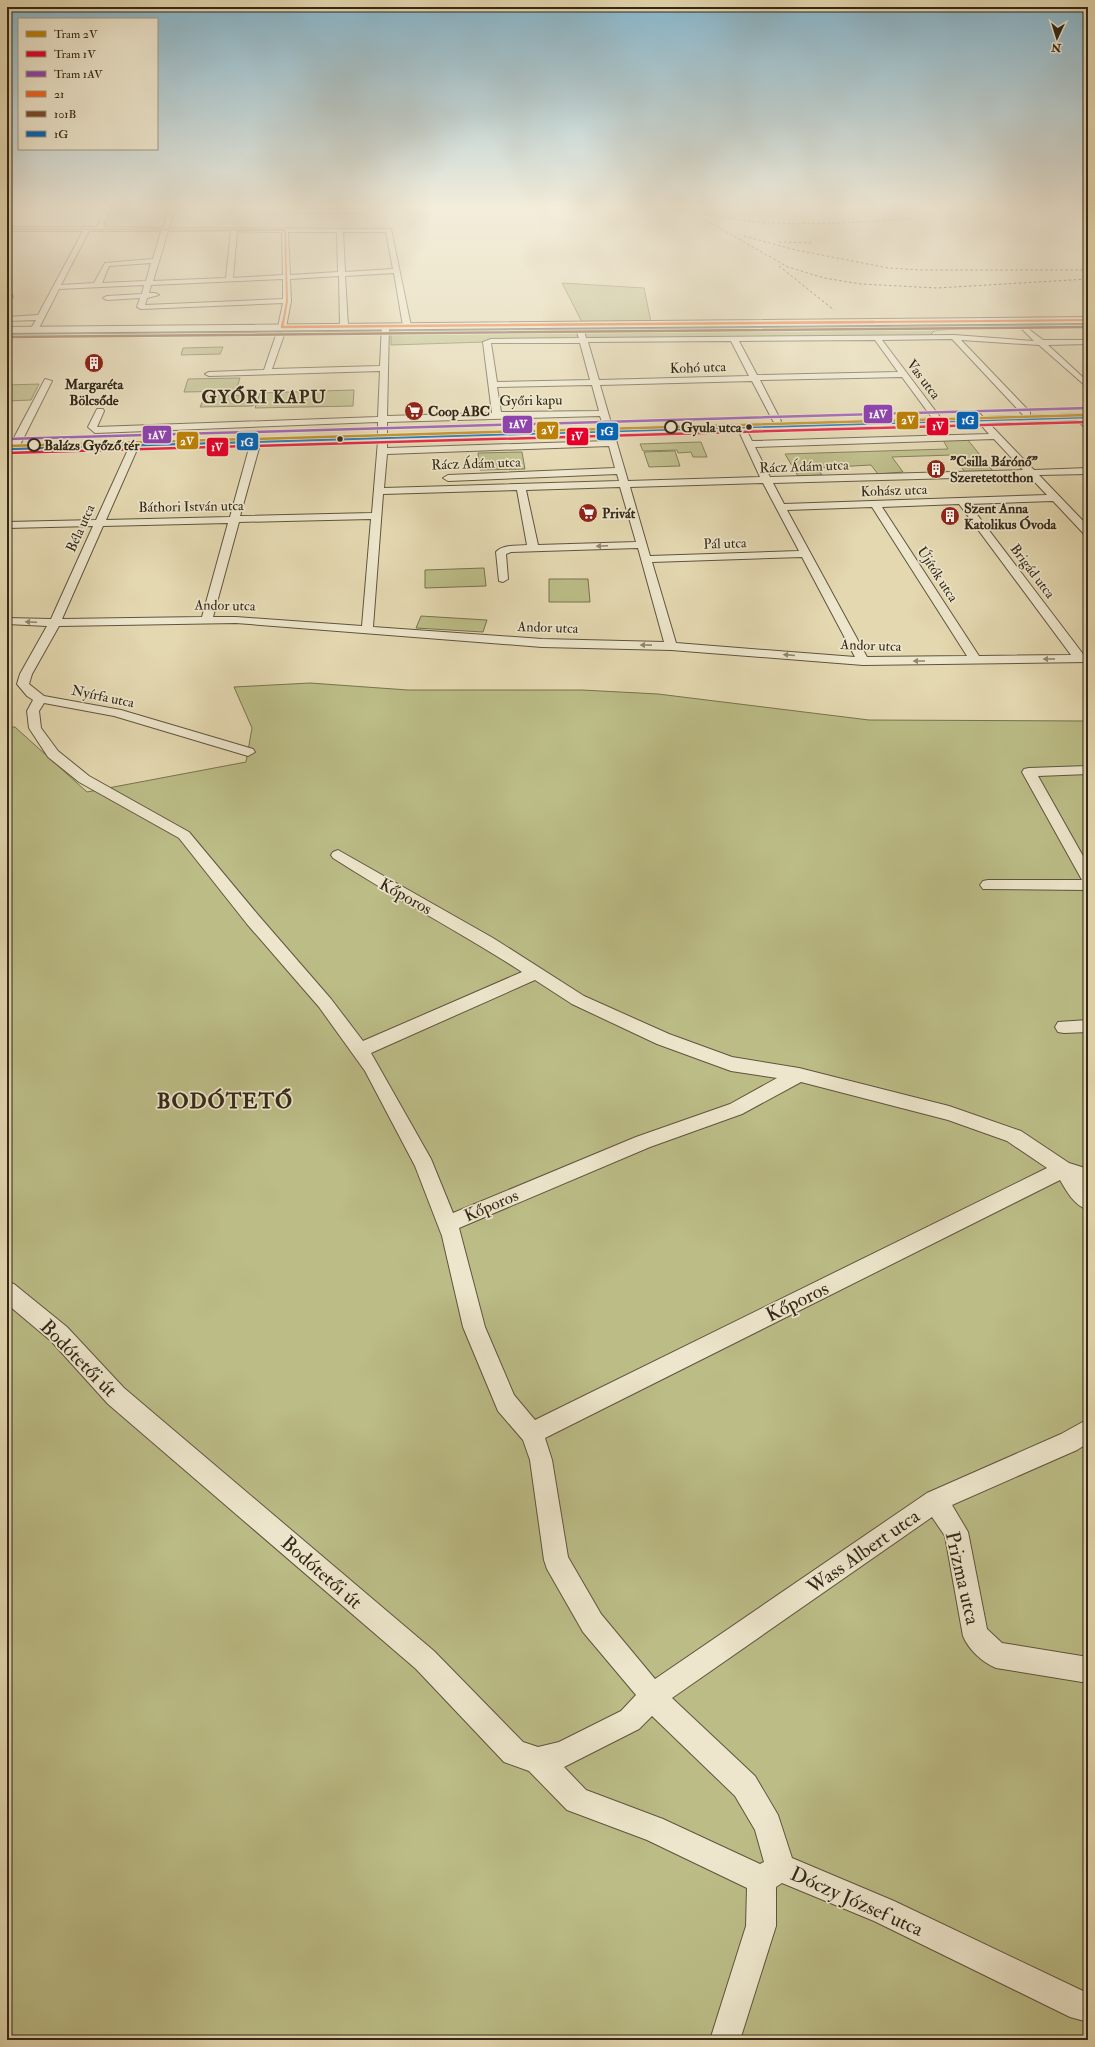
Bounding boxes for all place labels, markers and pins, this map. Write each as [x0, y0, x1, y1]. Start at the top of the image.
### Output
building icon: Margaréta Bölcsőde [83, 352, 105, 374]
place label: Margaréta Bölcsőde [64, 376, 124, 409]
supermarket icon: Coop ABC [403, 400, 425, 422]
place label: Coop ABC [428, 403, 490, 421]
place label: Gyula utca [681, 419, 743, 437]
marker: Gyula utca [664, 420, 678, 434]
unlabelled marker [744, 422, 754, 432]
unlabelled marker [335, 434, 345, 444]
place label: Balázs Győző tér [44, 437, 140, 455]
marker: Balázs Győző tér [27, 438, 41, 452]
place label: "Csilla Bárónő" Szeretetotthon [950, 453, 1039, 486]
building icon: "Csilla Bárónő" Szeretetotthon [925, 458, 947, 480]
place label: Szent Anna Katolikus Óvoda [964, 500, 1058, 533]
supermarket icon: Privát [577, 502, 599, 524]
place label: Privát [602, 505, 636, 522]
building icon: Szent Anna Katolikus Óvoda [939, 505, 961, 527]

